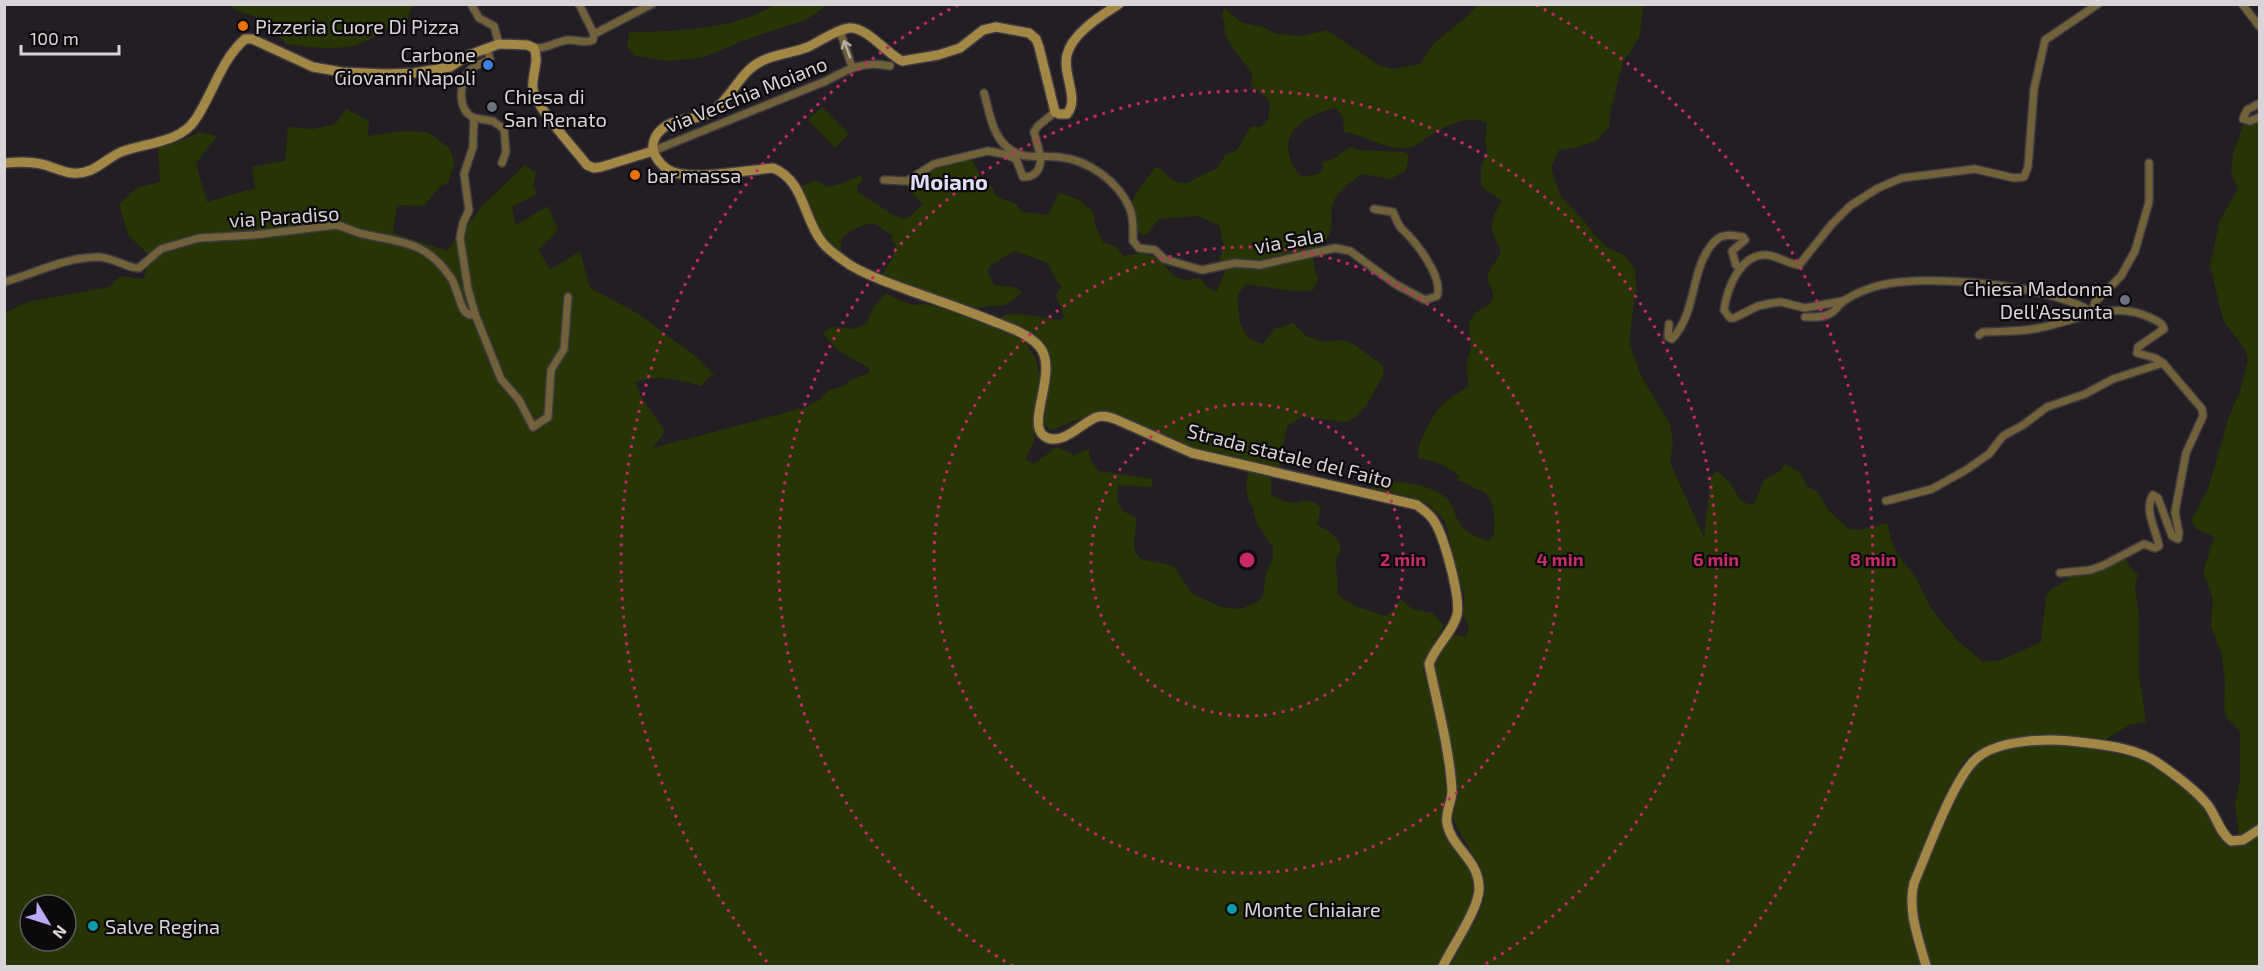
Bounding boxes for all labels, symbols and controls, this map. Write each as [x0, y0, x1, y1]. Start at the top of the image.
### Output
place label: Pizzeria Cuore Di Pizza [255, 14, 459, 38]
scale bar [21, 18, 118, 56]
marker: Pizzeria Cuore Di Pizza [236, 19, 250, 33]
text: 100 m [30, 27, 79, 49]
one-way arrow [840, 40, 851, 59]
place label: Carbone Giovanni Napoli [334, 42, 476, 89]
street label: via Vecchia Moiano [662, 51, 830, 137]
marker: Carbone Giovanni Napoli [481, 58, 495, 72]
place label: Chiesa di San Renato [504, 84, 607, 131]
marker: Chiesa di San Renato [485, 100, 499, 114]
place label: bar massa [647, 163, 741, 187]
marker: bar massa [628, 168, 642, 182]
district label: Moiano [910, 168, 988, 194]
street label: via Paradiso [228, 200, 340, 232]
street label: via Sala [1252, 222, 1326, 258]
place label: Chiesa Madonna Dell'Assunta [1963, 276, 2113, 323]
marker: Chiesa Madonna Dell'Assunta [2118, 293, 2132, 307]
street label: Strada statale del Faito [1185, 418, 1395, 492]
text: 2 min [1380, 548, 1426, 570]
text: 4 min [1537, 548, 1584, 570]
text: 6 min [1693, 548, 1739, 570]
text: 8 min [1850, 548, 1896, 570]
centre of rings [1237, 550, 1257, 570]
north arrow [18, 893, 78, 953]
place label: Monte Chiaiare [1244, 897, 1381, 921]
marker: Monte Chiaiare [1225, 902, 1239, 916]
place label: Salve Regina [105, 914, 220, 938]
marker: Salve Regina [86, 919, 100, 933]
text: N [49, 922, 71, 943]

